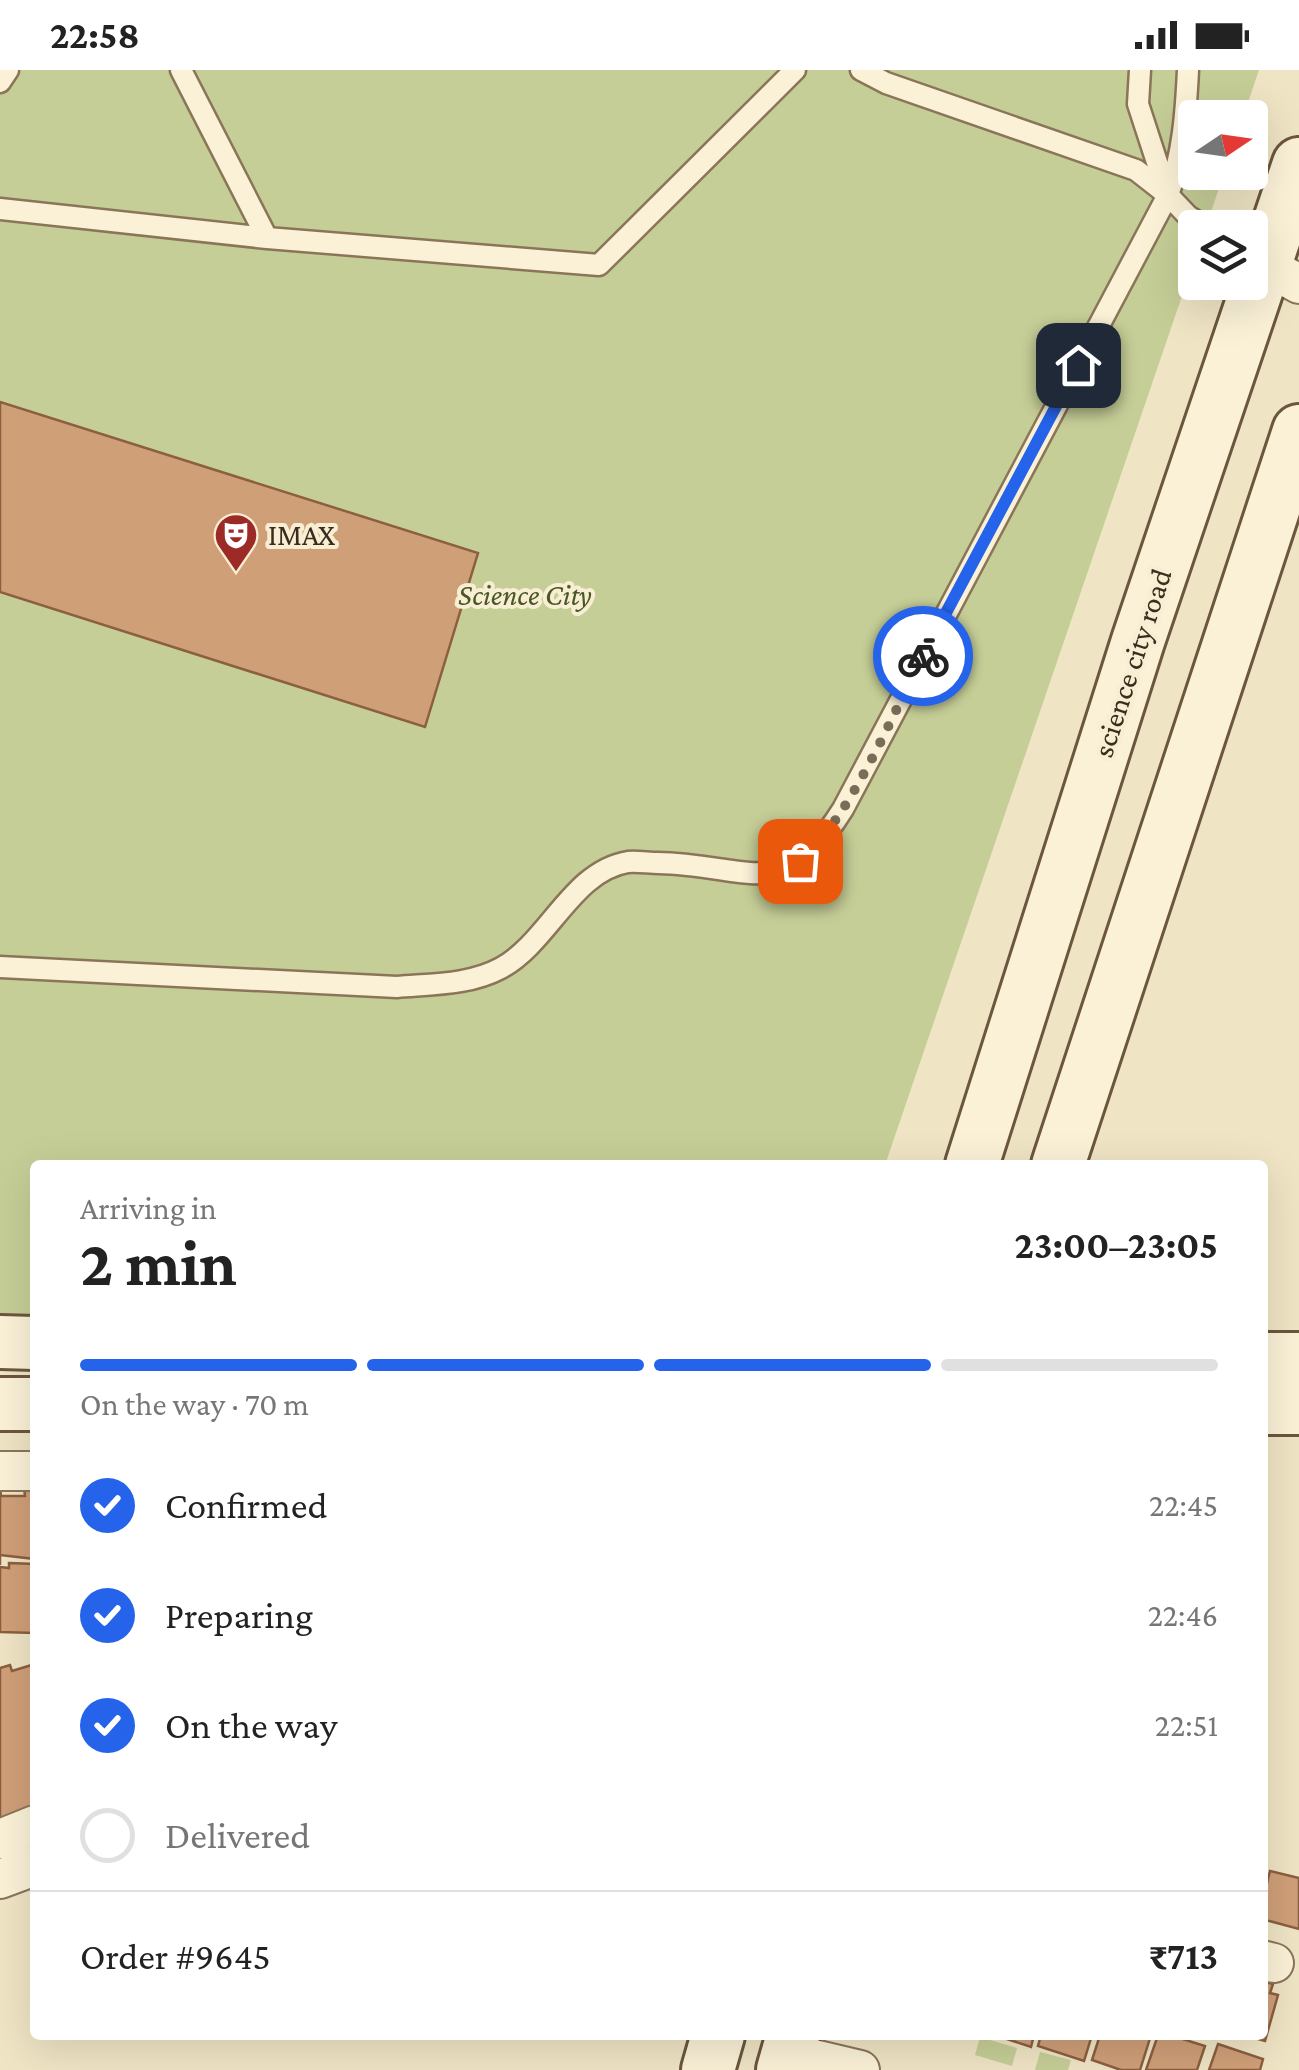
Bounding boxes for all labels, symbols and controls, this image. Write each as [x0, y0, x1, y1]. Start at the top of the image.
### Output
text: 22:58 [50, 14, 140, 56]
north arrow [1178, 100, 1268, 190]
map controls [1178, 100, 1268, 300]
button: layers [1178, 210, 1268, 300]
pin [1036, 323, 1121, 408]
icon: home [1051, 338, 1106, 393]
theatre icon: IMAX [213, 512, 259, 573]
place label: IMAX [268, 518, 335, 551]
street label: science city road [1085, 564, 1179, 762]
park label: Science City [458, 578, 592, 612]
courier [873, 606, 973, 706]
icon: bike [896, 629, 951, 684]
pin [758, 819, 843, 904]
icon: bag [773, 834, 828, 889]
text: Arriving in [80, 1190, 217, 1226]
text: 23:00–23:05 [1015, 1224, 1218, 1266]
text: 2 min [80, 1227, 237, 1299]
text: On the way · 70 m [80, 1386, 309, 1422]
icon: check [80, 1478, 135, 1533]
text: Confirmed [165, 1484, 328, 1526]
text: 22:45 [1149, 1487, 1218, 1523]
icon: check [80, 1588, 135, 1643]
text: Preparing [165, 1594, 313, 1636]
text: 22:46 [1148, 1597, 1218, 1633]
icon: check [80, 1698, 135, 1753]
text: On the way [165, 1704, 337, 1746]
text: 22:51 [1155, 1707, 1218, 1743]
text: Delivered [165, 1814, 310, 1856]
text: Order #9645 [80, 1935, 271, 1977]
text: ₹713 [1148, 1935, 1218, 1977]

